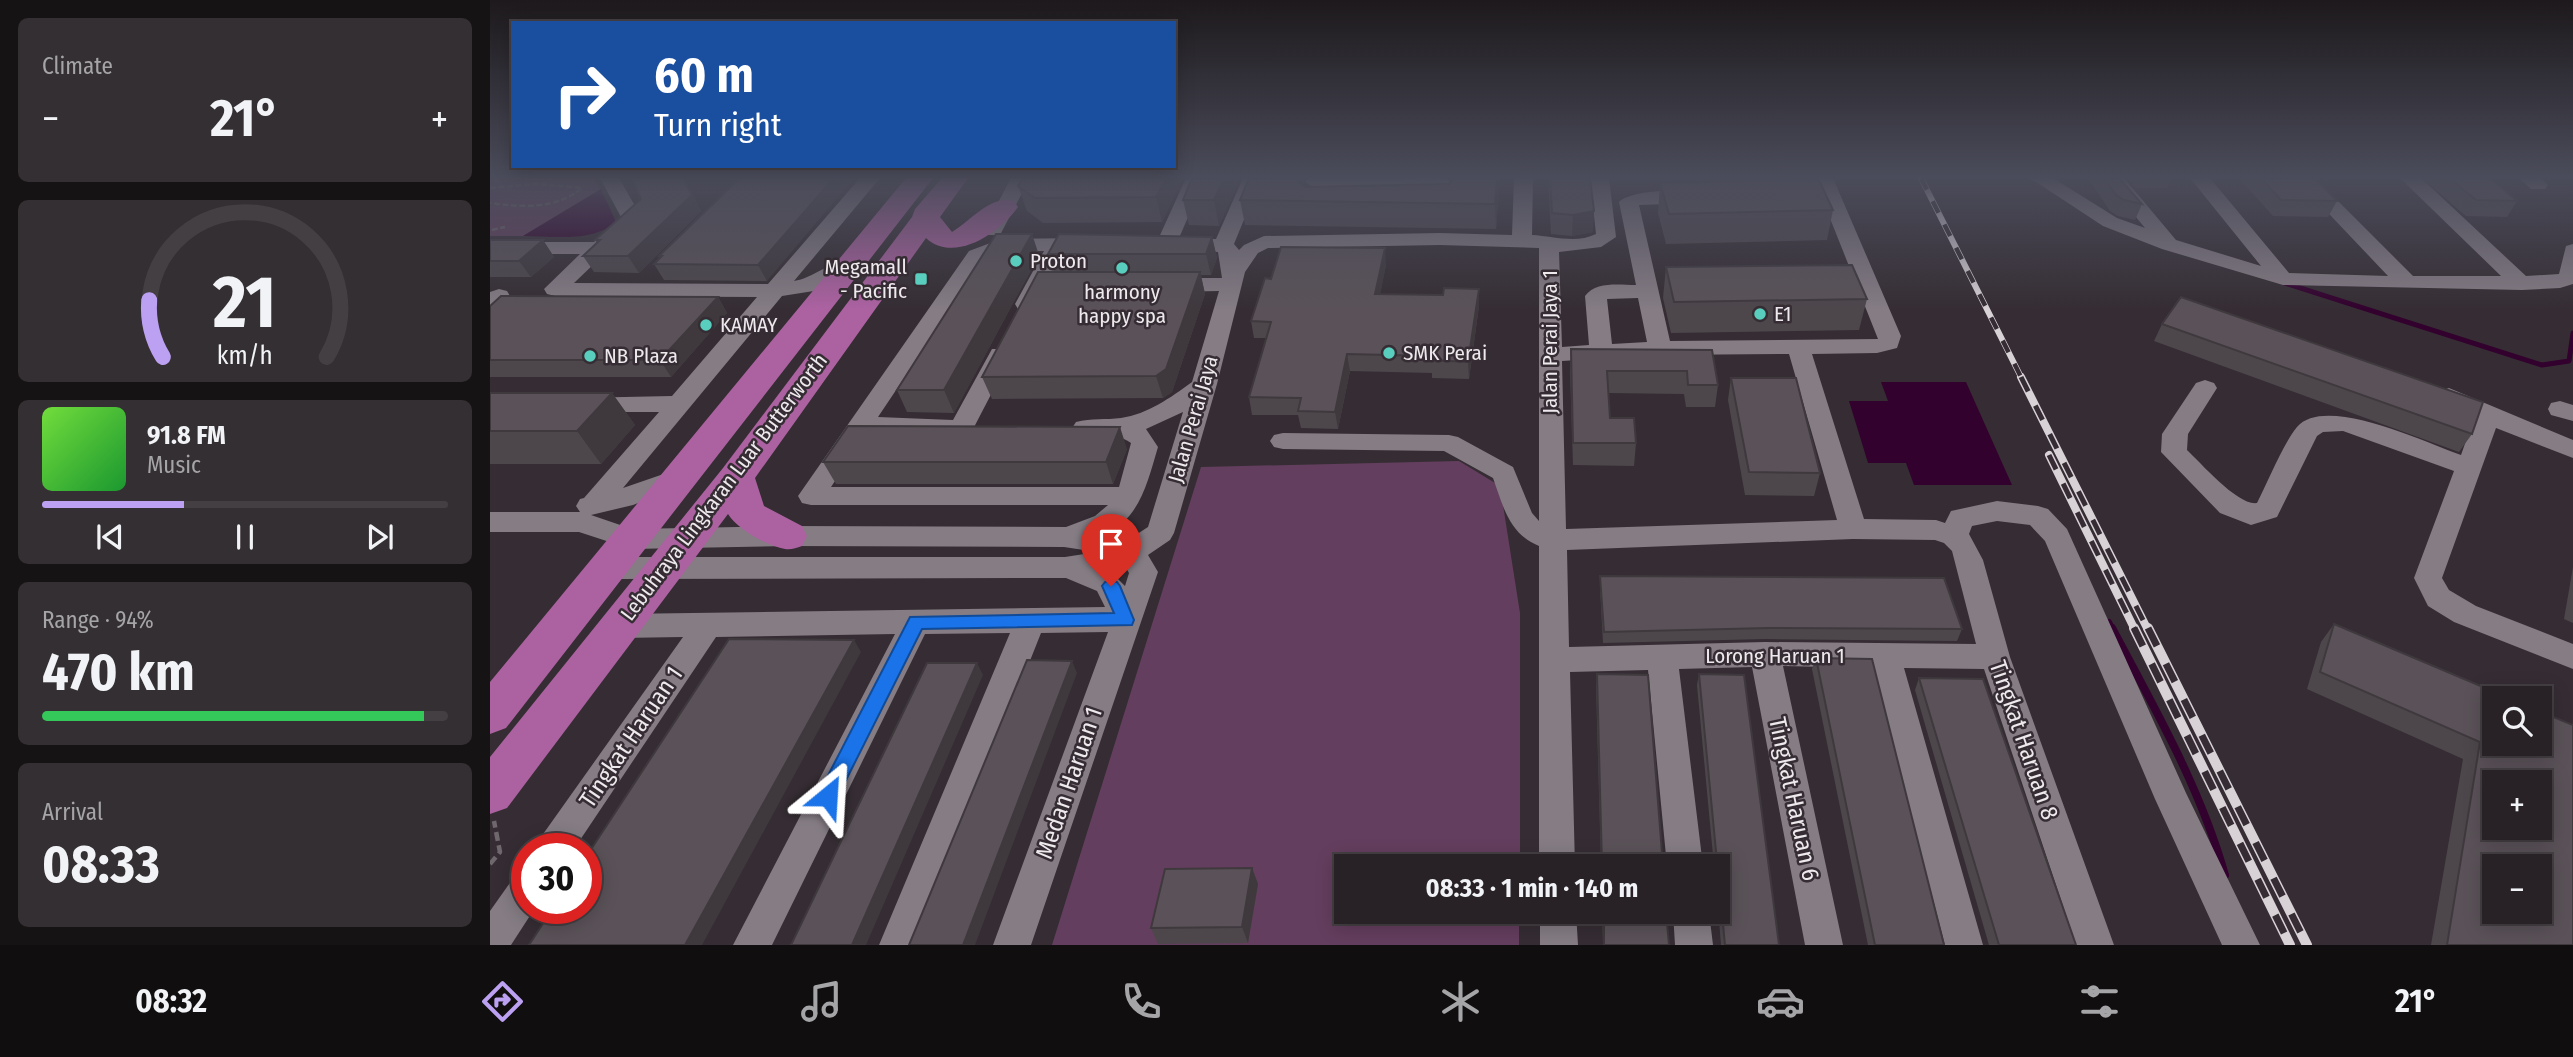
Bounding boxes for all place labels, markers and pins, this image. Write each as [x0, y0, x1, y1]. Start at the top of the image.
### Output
place label: Proton [1030, 248, 1087, 274]
marker: Proton [1008, 253, 1024, 269]
place label: Megamall - Pacific [825, 254, 907, 304]
marker: harmony happy spa [1114, 260, 1130, 276]
marker: Megamall - Pacific [913, 271, 929, 287]
place label: harmony happy spa [1078, 279, 1166, 329]
place label: E1 [1774, 301, 1792, 327]
marker: E1 [1752, 306, 1768, 322]
place label: KAMAY [720, 312, 778, 338]
marker: KAMAY [698, 317, 714, 333]
place label: SMK Perai [1403, 340, 1487, 366]
place label: NB Plaza [604, 343, 678, 369]
marker: SMK Perai [1381, 345, 1397, 361]
marker: NB Plaza [582, 348, 598, 364]
pin [1081, 514, 1141, 586]

